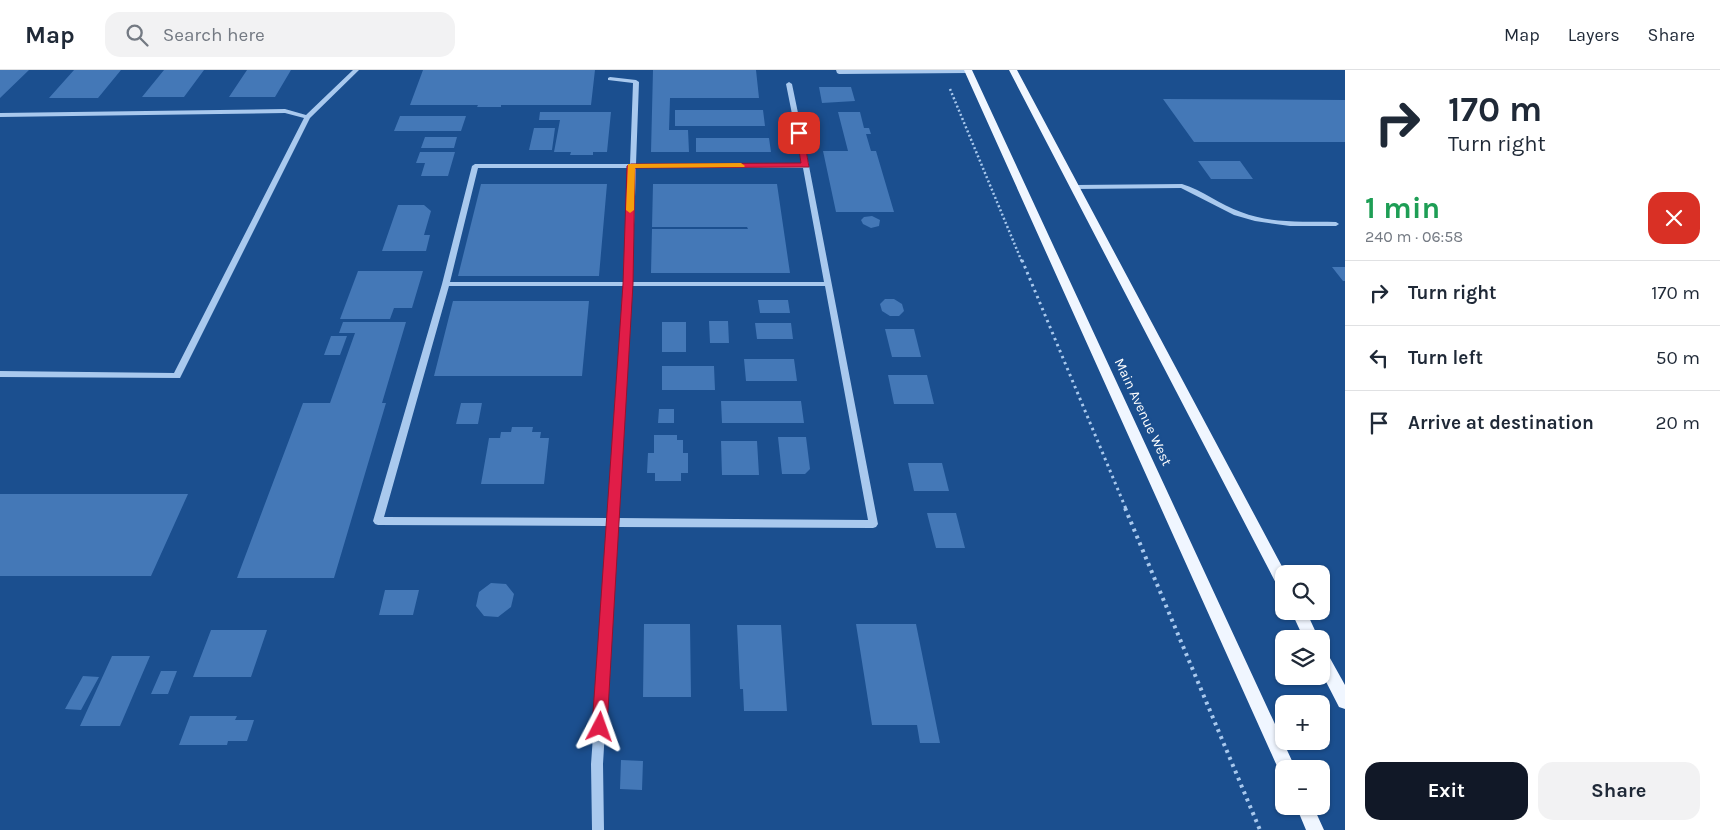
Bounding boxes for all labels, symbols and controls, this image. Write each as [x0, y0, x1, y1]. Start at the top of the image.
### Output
search box [105, 12, 455, 57]
text: Map [25, 21, 75, 49]
icon: search [123, 21, 151, 49]
text: Search here [163, 24, 265, 46]
text: Map [1504, 24, 1540, 46]
text: Layers [1568, 24, 1620, 46]
text: Share [1648, 24, 1695, 46]
text: 170 m [1448, 89, 1542, 130]
icon: right [1365, 90, 1430, 155]
pin [778, 112, 820, 154]
icon: arrive [785, 119, 813, 147]
text: Turn right [1448, 131, 1546, 157]
text: 1 min [1365, 190, 1440, 226]
button: close [1648, 192, 1700, 244]
text: 240 m · 06:58 [1365, 227, 1463, 246]
icon: right [1365, 279, 1393, 307]
text: Turn right [1408, 282, 1497, 304]
text: 170 m [1651, 282, 1700, 304]
icon: left [1365, 344, 1393, 372]
text: Turn left [1408, 347, 1483, 369]
text: 50 m [1656, 347, 1700, 369]
street label: Main Avenue West [1111, 355, 1175, 469]
icon: arrive [1365, 409, 1393, 437]
text: Arrive at destination [1408, 412, 1594, 434]
text: 20 m [1655, 412, 1700, 434]
map controls [1275, 565, 1330, 815]
button: search [1275, 565, 1330, 620]
button: layers [1275, 630, 1330, 685]
button: + [1275, 695, 1330, 750]
position arrow [573, 700, 625, 752]
button: − [1275, 760, 1330, 815]
button: Exit [1365, 762, 1528, 820]
button: Share [1538, 762, 1700, 820]

